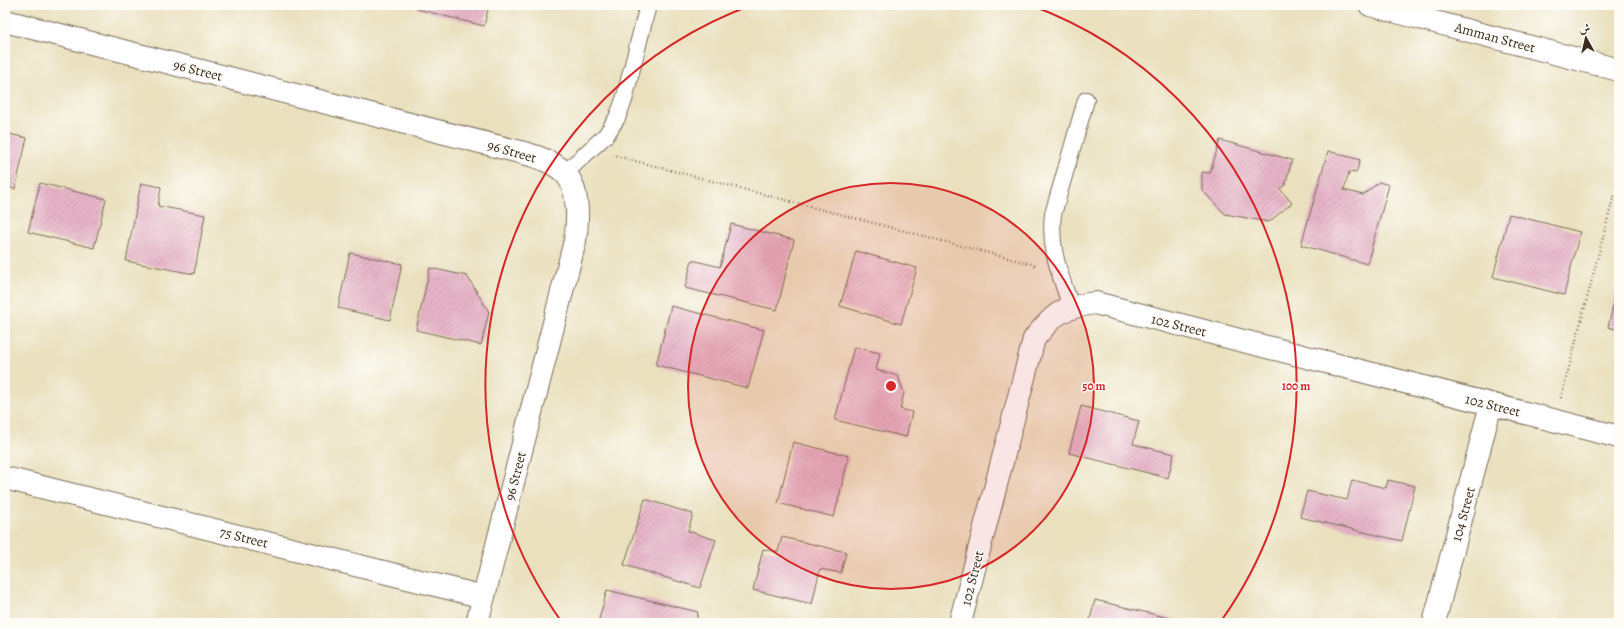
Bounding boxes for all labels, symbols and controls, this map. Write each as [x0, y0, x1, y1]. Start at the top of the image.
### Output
street label: Amman Street [1452, 17, 1538, 57]
north arrow [1566, 18, 1606, 58]
text: ش [1578, 20, 1591, 37]
street label: 96 Street [171, 55, 225, 86]
street label: 96 Street [485, 135, 539, 168]
street label: 102 Street [1149, 309, 1209, 342]
text: 50 m [1082, 378, 1106, 394]
text: 100 m [1282, 378, 1310, 394]
centre of rings [884, 379, 898, 393]
street label: 102 Street [1463, 389, 1523, 422]
street label: 96 Street [500, 449, 531, 503]
street label: 104 Street [1447, 484, 1480, 544]
street label: 75 Street [218, 522, 270, 553]
street label: 102 Street [956, 548, 989, 608]

